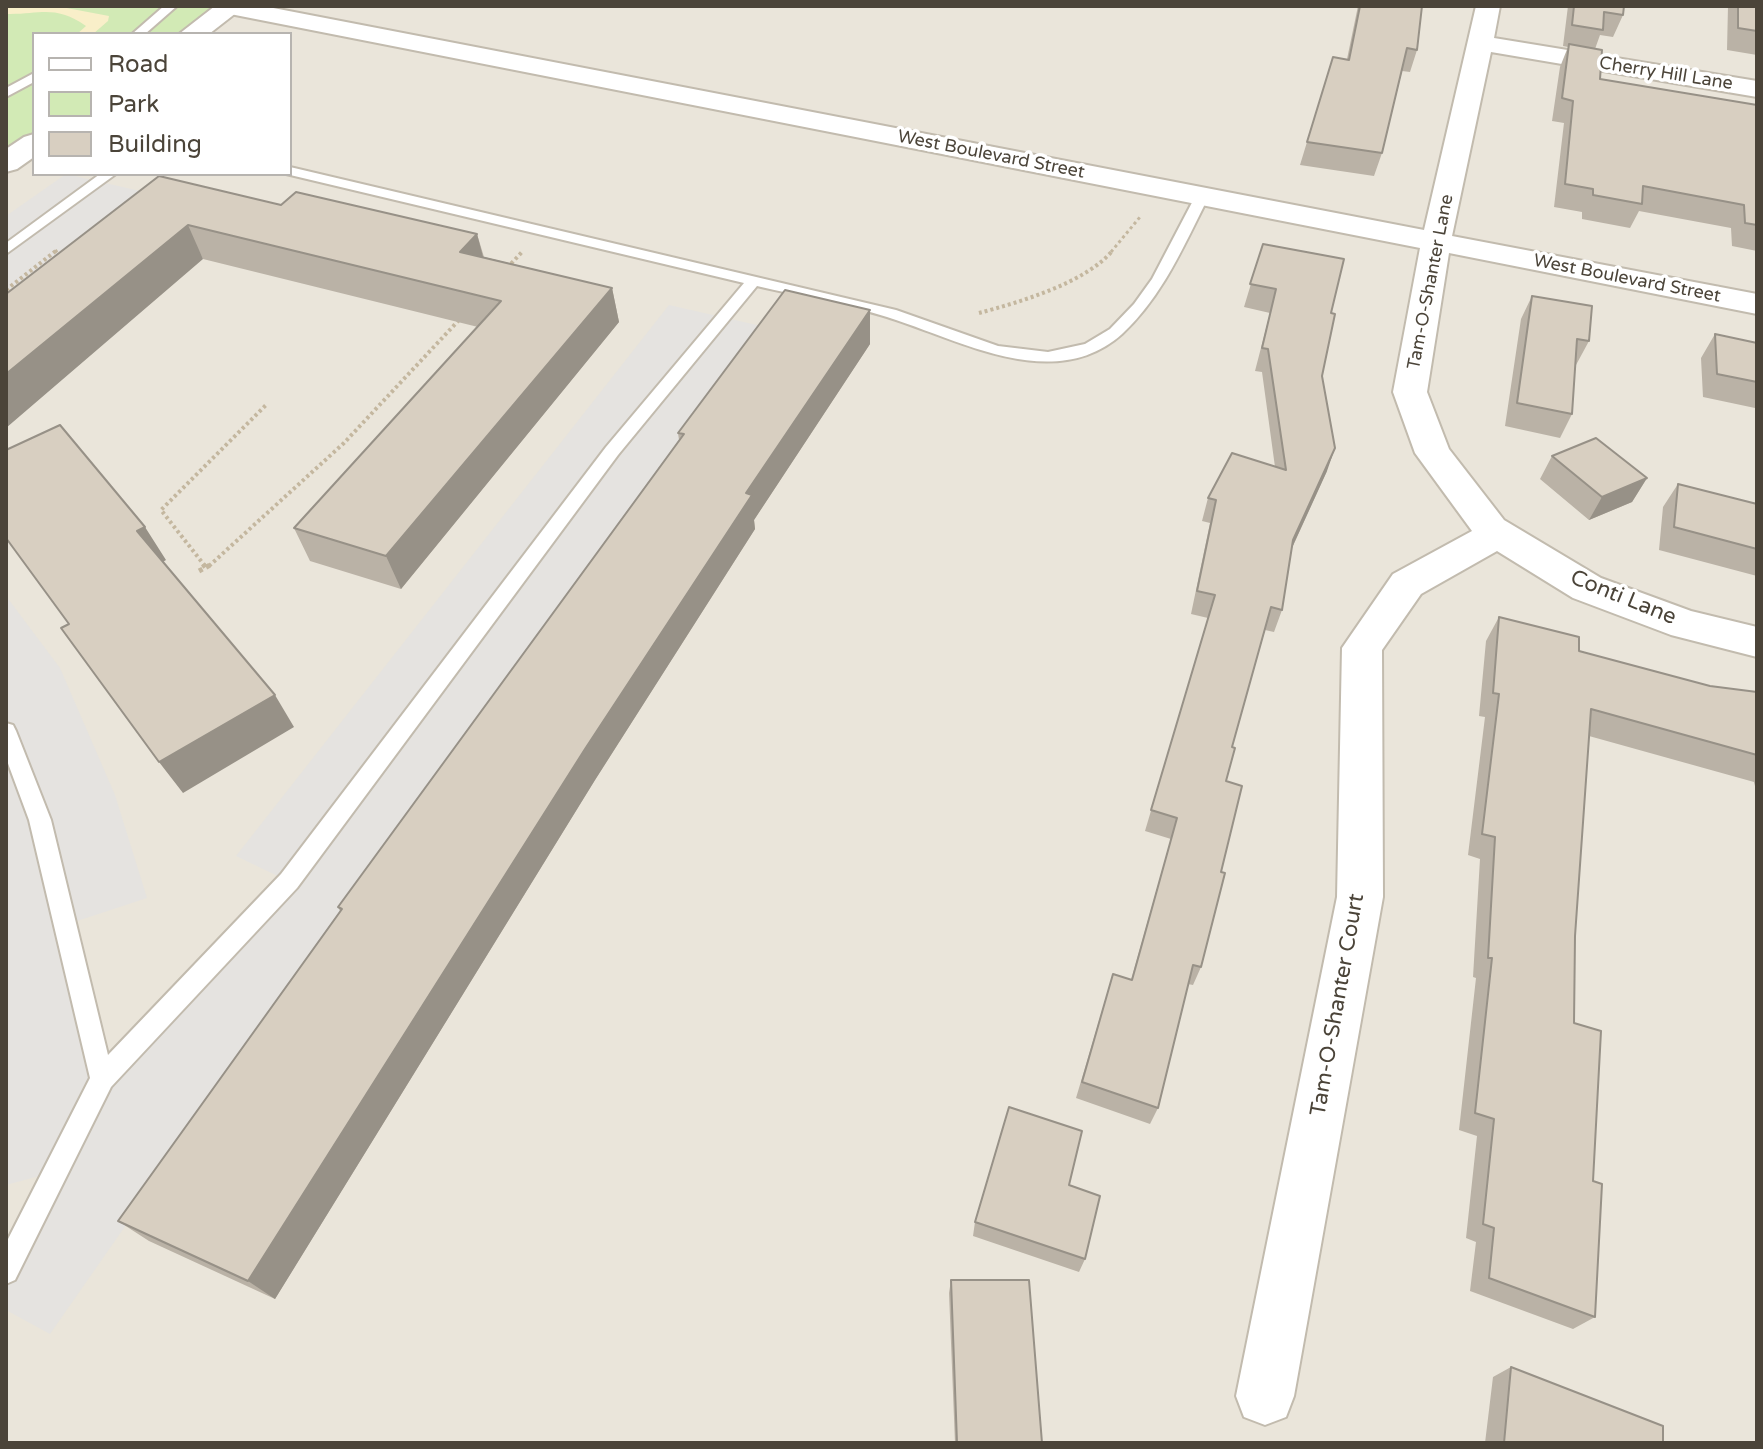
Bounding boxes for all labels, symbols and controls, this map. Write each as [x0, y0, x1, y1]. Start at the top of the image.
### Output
legend [32, 32, 292, 176]
text: Road [108, 50, 168, 79]
street label: Cherry Hill Lane [1598, 53, 1734, 95]
text: Park [108, 90, 159, 119]
street label: West Boulevard Street [896, 126, 1086, 184]
text: Building [108, 130, 202, 159]
street label: Tam-O-Shanter Lane [1403, 193, 1459, 371]
street label: West Boulevard Street [1532, 250, 1722, 308]
street label: Conti Lane [1566, 565, 1680, 631]
street label: Tam-O-Shanter Court [1305, 892, 1371, 1118]

